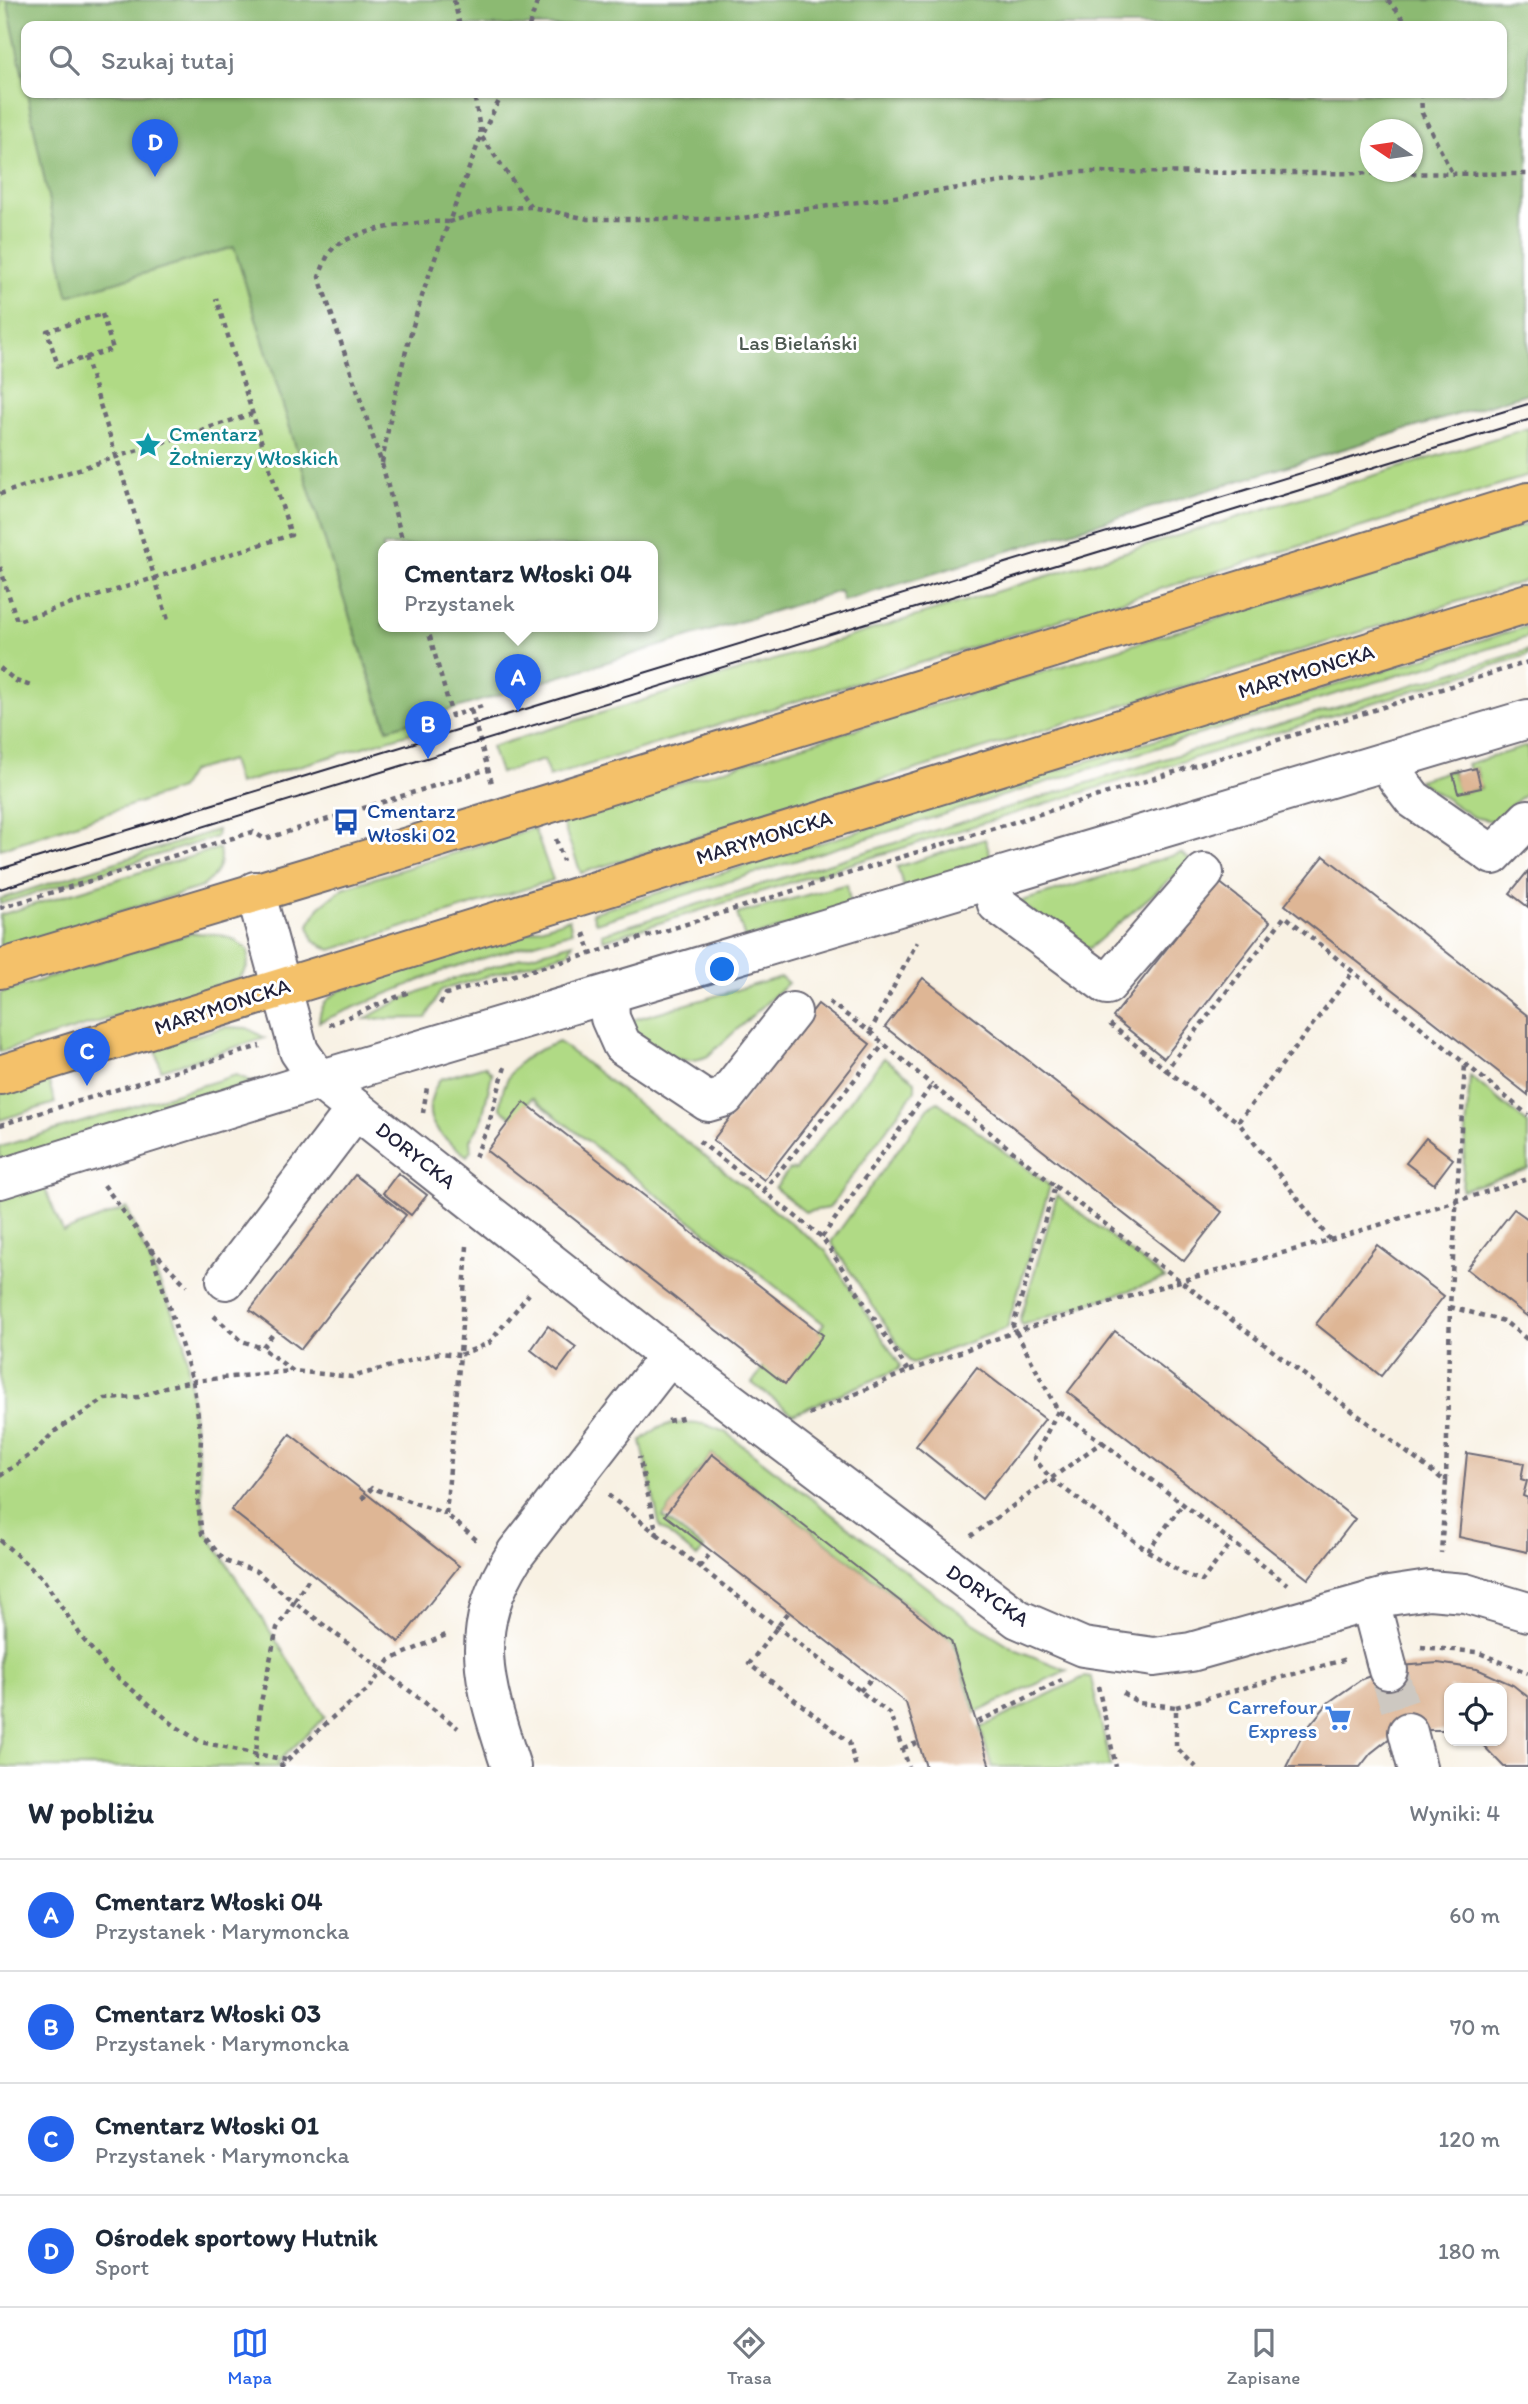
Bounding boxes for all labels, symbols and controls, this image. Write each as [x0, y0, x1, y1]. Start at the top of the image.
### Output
search box [21, 21, 1507, 98]
icon: search [45, 41, 83, 79]
text: Szukaj tutaj [101, 44, 234, 76]
pin: D [132, 119, 178, 177]
north arrow [1360, 119, 1423, 182]
park label: Las Bielański [739, 330, 857, 355]
place label: Cmentarz Żołnierzy Włoskich [169, 421, 338, 470]
place icon: Cmentarz Żołnierzy Włoskich [133, 430, 163, 460]
popup [378, 541, 658, 632]
text: Cmentarz Włoski 04 [404, 557, 632, 589]
text: Przystanek [404, 589, 515, 617]
street label: MARYMONCKA [1235, 638, 1378, 704]
pin: A [495, 654, 541, 712]
pin: B [405, 701, 451, 759]
place label: Cmentarz Włoski 02 [367, 798, 456, 847]
street label: MARYMONCKA [693, 804, 836, 870]
bus stop icon: Cmentarz Włoski 02 [331, 807, 361, 837]
your location [705, 952, 739, 986]
street label: MARYMONCKA [151, 972, 293, 1040]
pin: C [64, 1028, 110, 1086]
street label: DORYCKA [371, 1116, 461, 1194]
street label: DORYCKA [942, 1558, 1034, 1632]
map controls [1444, 1683, 1507, 1746]
button: locate [1444, 1683, 1507, 1746]
place label: Carrefour Express [1228, 1694, 1318, 1743]
supermarket icon: Carrefour Express [1323, 1703, 1353, 1733]
text: W pobliżu [28, 1794, 154, 1831]
text: Wyniki: 4 [1409, 1799, 1500, 1827]
text: Cmentarz Włoski 04 [95, 1885, 322, 1917]
text: A [44, 1901, 58, 1929]
text: 60 m [1449, 1901, 1500, 1929]
text: Przystanek · Marymoncka [95, 1917, 349, 1945]
text: Cmentarz Włoski 03 [95, 1997, 321, 2029]
text: B [44, 2013, 58, 2041]
text: 70 m [1450, 2013, 1500, 2041]
text: Przystanek · Marymoncka [95, 2029, 349, 2057]
text: Cmentarz Włoski 01 [95, 2109, 319, 2141]
text: C [44, 2125, 58, 2153]
text: 120 m [1439, 2125, 1500, 2153]
text: Przystanek · Marymoncka [95, 2141, 349, 2169]
text: Ośrodek sportowy Hutnik [95, 2221, 377, 2253]
text: D [43, 2237, 59, 2265]
text: 180 m [1438, 2237, 1500, 2265]
text: Sport [95, 2253, 149, 2281]
tab: Mapa [228, 2324, 272, 2389]
tab: Trasa [727, 2324, 771, 2389]
tab: Zapisane [1227, 2324, 1300, 2389]

